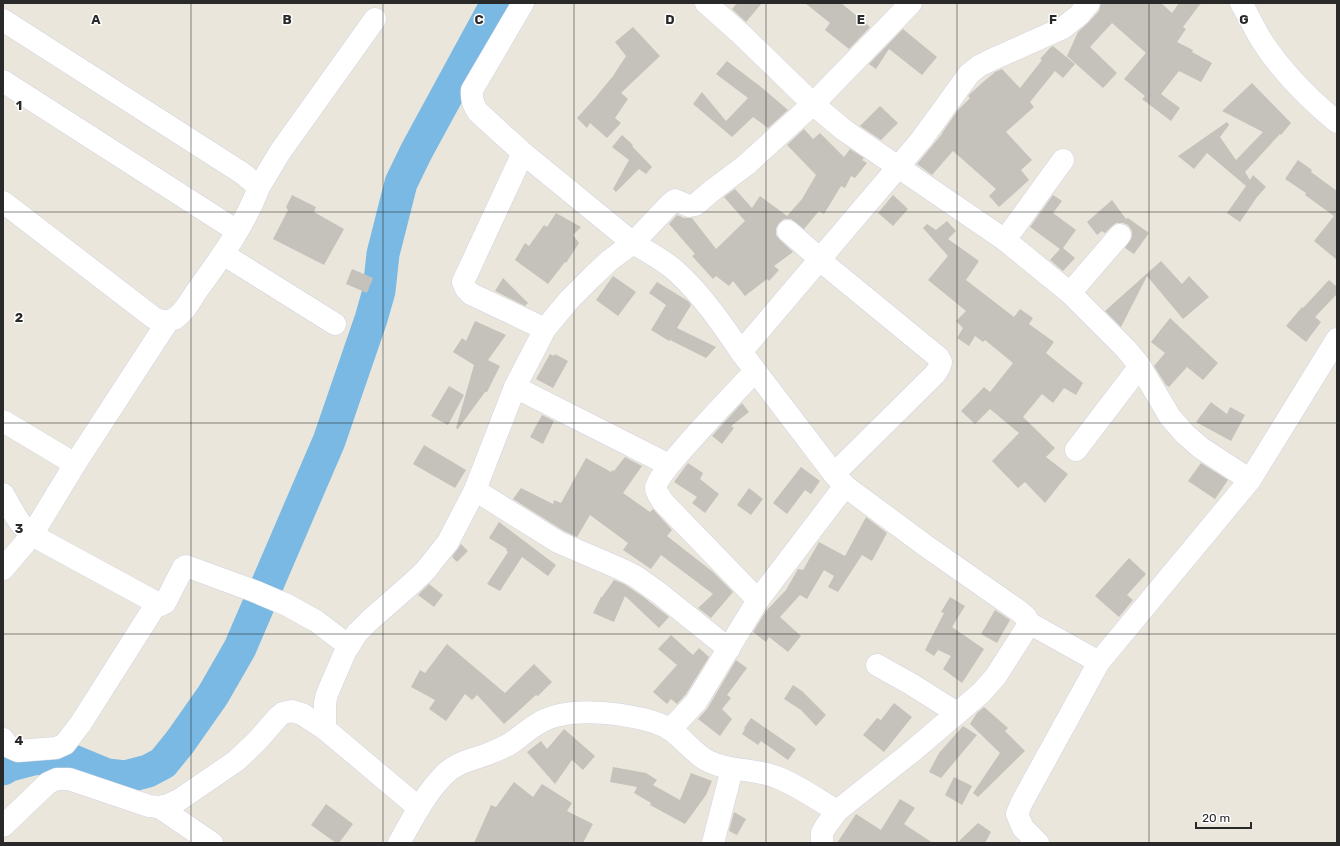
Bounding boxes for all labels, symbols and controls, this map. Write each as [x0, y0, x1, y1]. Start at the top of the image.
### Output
text: A [91, 12, 101, 27]
text: B [282, 12, 292, 27]
text: C [474, 12, 484, 27]
text: D [665, 12, 675, 27]
text: E [857, 12, 865, 27]
text: F [1049, 12, 1057, 27]
text: G [1239, 12, 1249, 27]
text: 1 [16, 98, 22, 113]
text: 2 [15, 310, 23, 325]
text: 3 [15, 521, 24, 536]
text: 4 [15, 733, 24, 748]
scale bar [1196, 804, 1251, 830]
text: 20 m [1202, 811, 1230, 825]

